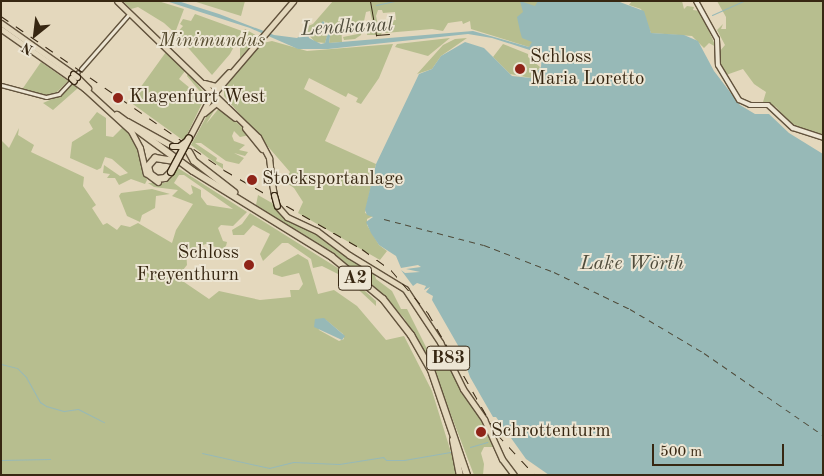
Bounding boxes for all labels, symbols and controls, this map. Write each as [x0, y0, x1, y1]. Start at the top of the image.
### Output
north arrow [10, 10, 60, 60]
water label: Lendkanal [300, 14, 394, 42]
park label: Minimundus [159, 31, 265, 53]
text: N [20, 39, 36, 57]
place label: Schloss Maria Loretto [530, 47, 644, 91]
marker: Schloss Maria Loretto [514, 63, 526, 75]
place label: Klagenfurt West [129, 87, 265, 109]
marker: Klagenfurt West [111, 91, 125, 105]
place label: Stocksportanlage [262, 169, 403, 191]
marker: Stocksportanlage [246, 174, 258, 186]
place label: Schloss Freyenthurn [136, 243, 239, 287]
water label: Lake Wörth [580, 252, 684, 276]
marker: Schloss Freyenthurn [243, 259, 255, 271]
road number: A2 [338, 262, 372, 294]
road number: B83 [426, 342, 470, 373]
place label: Schrottenturm [491, 421, 611, 443]
marker: Schrottenturm [475, 426, 487, 438]
scale bar [654, 434, 786, 466]
text: 500 m [660, 445, 702, 460]

